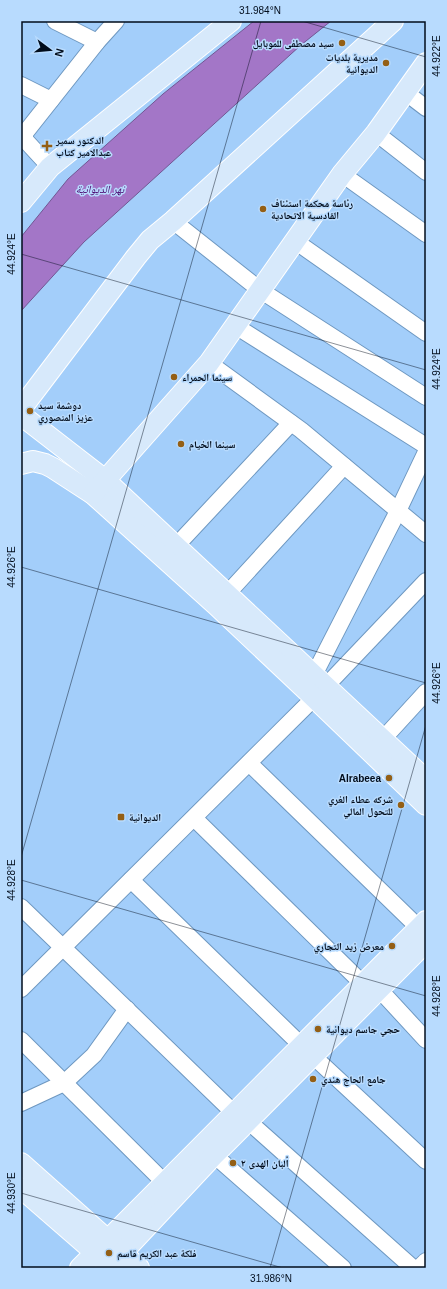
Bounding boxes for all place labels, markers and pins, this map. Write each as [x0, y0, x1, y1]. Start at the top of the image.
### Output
place label: سيد مصطفى للموبايل [253, 38, 334, 50]
marker: سيد مصطفى للموبايل [337, 38, 347, 48]
place label: مديرية بلديات الديوانية [326, 52, 378, 76]
marker: مديرية بلديات الديوانية [381, 58, 391, 68]
place label: الدكتور سمير عبدالامير كتاب [55, 135, 111, 159]
marker: الدكتور سمير عبدالامير كتاب [41, 140, 53, 152]
place label: رئاسة محكمة استئناف القادسية الاتحادية [271, 198, 353, 221]
marker: رئاسة محكمة استئناف القادسية الاتحادية [258, 204, 268, 214]
marker: سينما الحمراء [169, 372, 179, 382]
place label: سينما الحمراء [182, 372, 232, 384]
place label: دوشمة سيد عزيز المنصوري [38, 400, 93, 425]
marker: دوشمة سيد عزيز المنصوري [25, 406, 35, 416]
marker: سينما الخيام [176, 439, 186, 449]
place label: سينما الخيام [189, 439, 235, 451]
place label: Alrabeea [339, 773, 381, 784]
marker: Alrabeea [384, 773, 394, 783]
place label: شركه عطاء الغري للتحول المالي [328, 794, 393, 819]
marker: شركه عطاء الغري للتحول المالي [396, 800, 406, 810]
marker: الديوانية [116, 812, 126, 822]
place label: الديوانية [129, 812, 161, 824]
place label: معرض زيد التجاري [314, 941, 384, 954]
marker: معرض زيد التجاري [387, 941, 397, 951]
marker: حجي جاسم ديوانية [313, 1024, 323, 1034]
place label: حجي جاسم ديوانية [326, 1024, 400, 1037]
marker: جامع الحاج هندي [308, 1074, 318, 1084]
place label: جامع الحاج هندي [321, 1074, 386, 1087]
place label: ألبان الهدى ٢ [241, 1156, 289, 1170]
marker: ألبان الهدى ٢ [228, 1158, 238, 1168]
marker: فلكة عبد الكريم قاسم [104, 1248, 114, 1258]
place label: فلكة عبد الكريم قاسم [117, 1248, 197, 1261]

